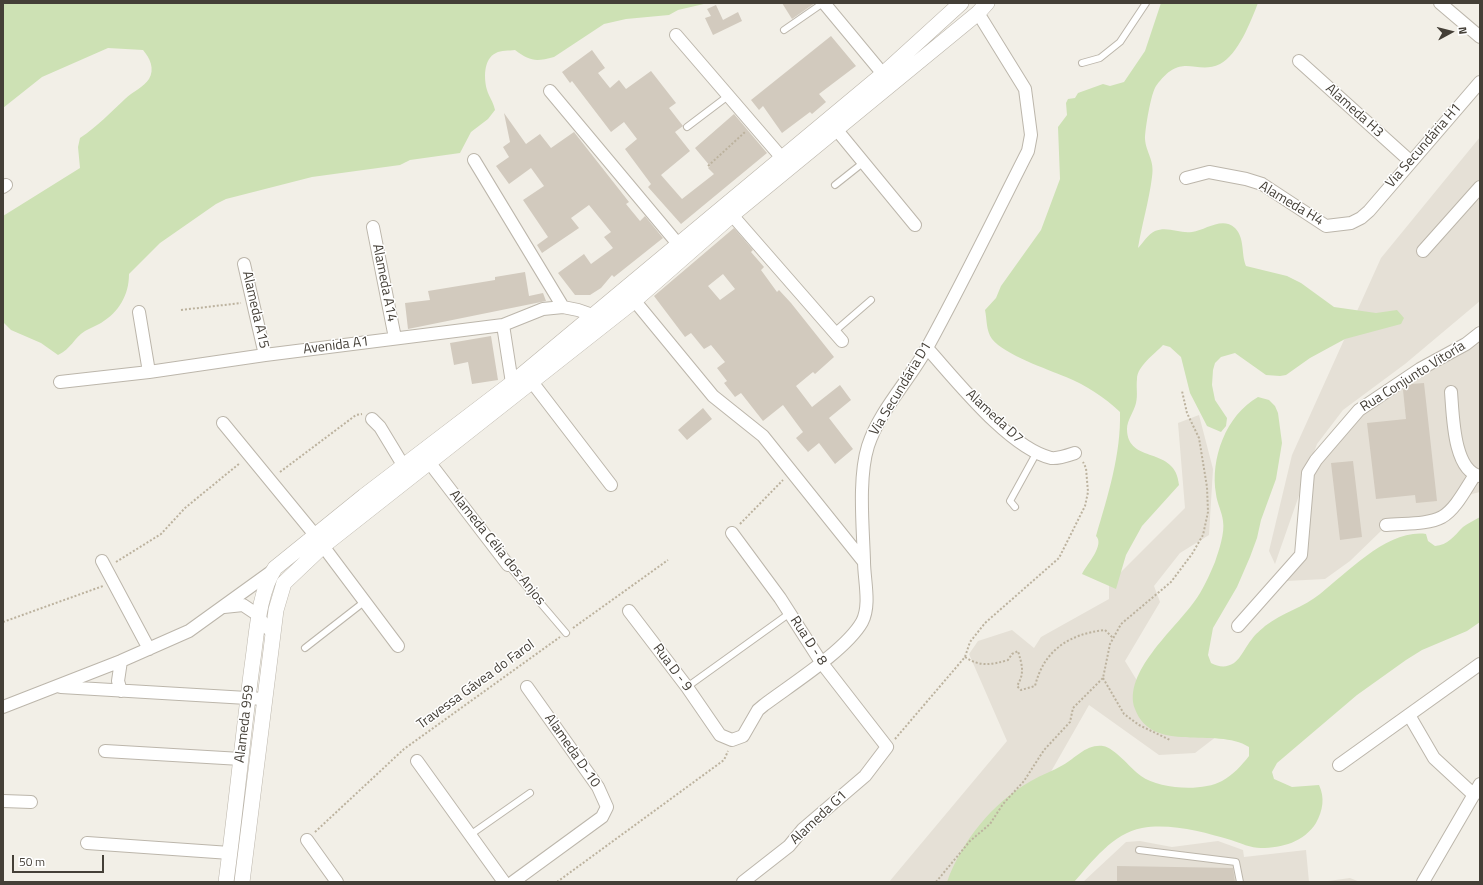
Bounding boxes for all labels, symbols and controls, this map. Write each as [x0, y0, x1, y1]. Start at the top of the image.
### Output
north arrow [1431, 12, 1471, 52]
text: N [1455, 26, 1471, 35]
street label: Alameda H3 [1322, 81, 1386, 141]
street label: Via Secundária H1 [1383, 100, 1465, 192]
street label: Alameda H4 [1256, 178, 1326, 230]
street label: Alameda A14 [368, 243, 400, 323]
street label: Alameda A15 [238, 270, 272, 350]
street label: Avenida A1 [302, 334, 370, 358]
street label: Rua Conjunto Vitoría [1358, 338, 1468, 416]
street label: Via Secundária D1 [866, 339, 936, 439]
street label: Alameda D7 [962, 386, 1026, 448]
street label: Alameda Célia dos Anjos [445, 487, 549, 609]
street label: Rua D - 8 [786, 613, 830, 669]
street label: Travessa Gávea do Farol [414, 637, 538, 733]
street label: Rua D - 9 [649, 641, 695, 695]
street label: Alameda 959 [232, 684, 258, 764]
street label: Alameda D-10 [541, 711, 603, 791]
street label: Alameda G1 [787, 788, 851, 848]
scale bar [14, 847, 106, 873]
text: 50 m [19, 852, 45, 871]

